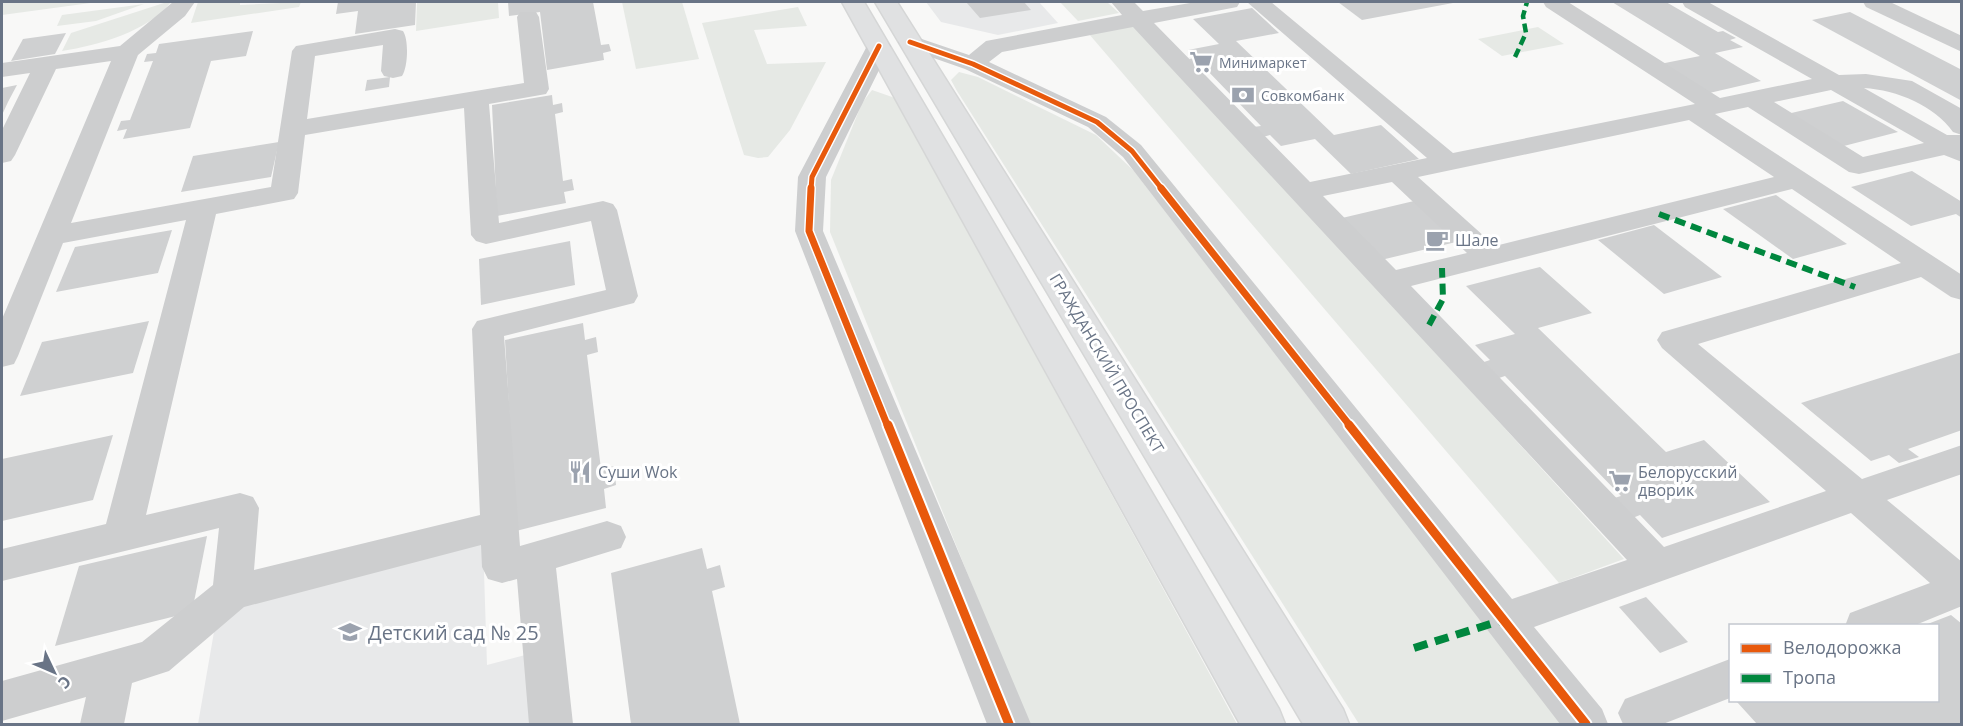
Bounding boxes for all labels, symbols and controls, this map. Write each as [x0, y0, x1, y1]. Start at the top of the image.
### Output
supermarket icon: Минимаркет [1188, 49, 1214, 75]
place label: Минимаркет [1219, 53, 1307, 72]
bank icon: Совкомбанк [1230, 82, 1256, 108]
place label: Совкомбанк [1261, 86, 1345, 105]
cafe icon: Шале [1424, 227, 1450, 253]
place label: Шале [1455, 229, 1499, 251]
street label: ГРАЖДАНСКИЙ ПРОСПЕКТ [1045, 269, 1169, 457]
restaurant icon: Суши Wok [567, 459, 593, 485]
place label: Суши Wok [598, 461, 678, 483]
place label: Белорусский дворик [1638, 461, 1737, 501]
supermarket icon: Белорусский дворик [1607, 468, 1633, 494]
school or university icon: Детский сад № 25 [337, 619, 363, 645]
place label: Детский сад № 25 [368, 619, 539, 646]
legend [1729, 624, 1939, 702]
text: Велодорожка [1783, 635, 1901, 659]
north arrow [24, 642, 84, 702]
text: Тропа [1783, 665, 1836, 689]
text: С [53, 671, 76, 694]

